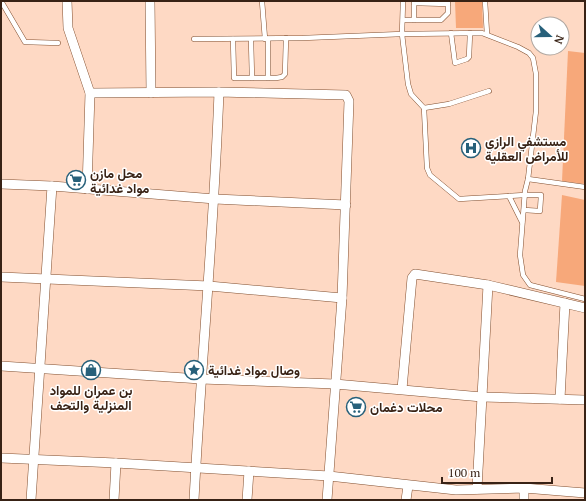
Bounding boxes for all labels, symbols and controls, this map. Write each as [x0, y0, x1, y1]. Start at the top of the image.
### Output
north arrow [530, 16, 570, 56]
text: N [551, 33, 567, 47]
place label: مستشفي الرازي للأمراض العقلية [485, 132, 569, 165]
hospital icon: مستشفي الرازي للأمراض العقلية [460, 137, 482, 159]
place label: محل مازن مواد غدائية [90, 164, 149, 197]
supermarket icon: محل مازن مواد غدائية [65, 169, 87, 191]
shop icon: بن عمران للمواد المنزلية والتحف [80, 359, 102, 381]
place icon: وصال مواد غدائية [183, 359, 205, 381]
place label: وصال مواد غدائية [208, 361, 300, 379]
place label: بن عمران للمواد المنزلية والتحف [50, 381, 132, 414]
supermarket icon: محلات دغمان [345, 396, 367, 418]
place label: محلات دغمان [370, 398, 442, 416]
scale bar [442, 459, 552, 485]
text: 100 m [448, 465, 481, 480]

